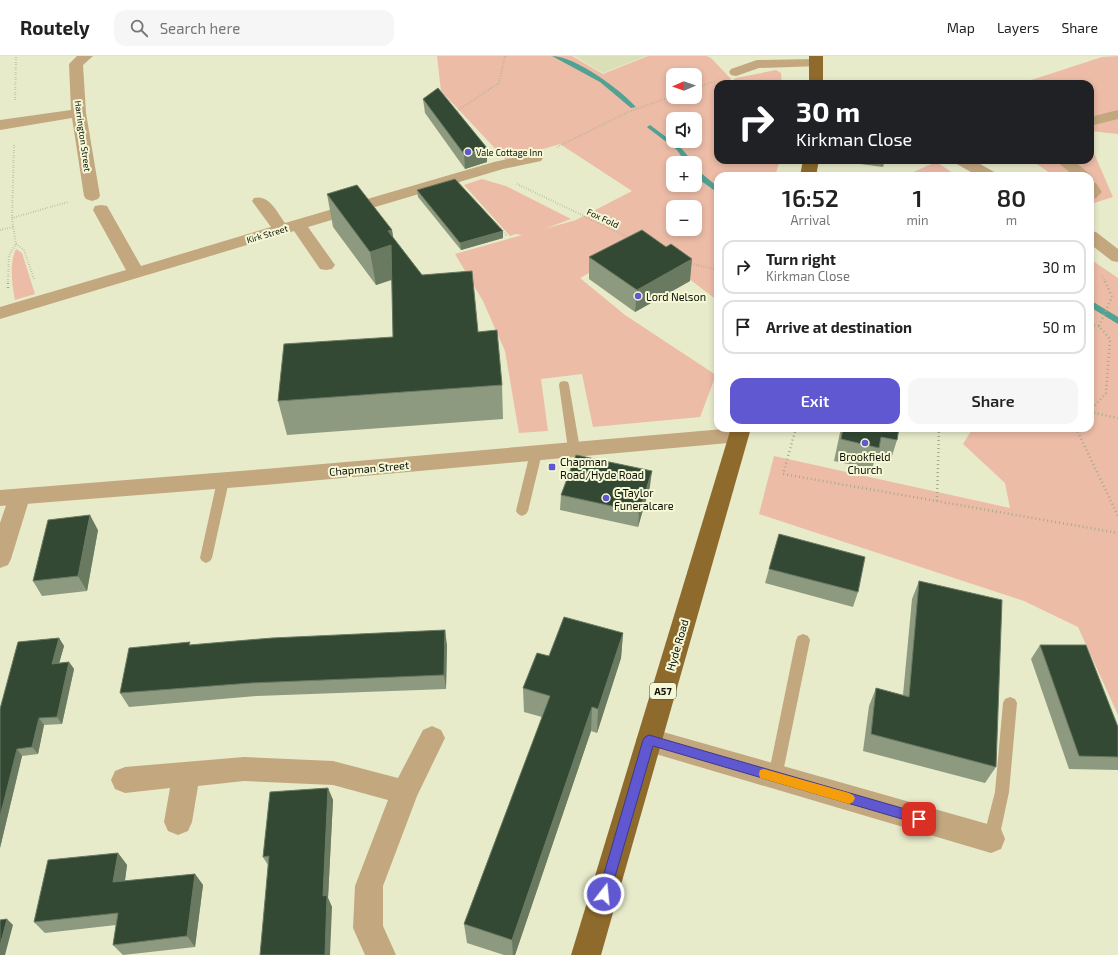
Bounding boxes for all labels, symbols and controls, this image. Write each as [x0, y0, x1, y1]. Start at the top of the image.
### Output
search box [114, 10, 394, 46]
text: Routely [20, 16, 90, 39]
icon: search [128, 17, 150, 39]
text: Search here [160, 19, 240, 37]
text: Map [947, 19, 975, 36]
text: Layers [997, 19, 1039, 36]
text: Share [1061, 19, 1098, 36]
north arrow [666, 68, 702, 104]
map controls [666, 68, 702, 236]
text: 30 m [796, 94, 860, 128]
icon: right [730, 96, 782, 148]
street label: Harrington Street [73, 100, 93, 173]
button: sound [666, 112, 702, 148]
text: Kirkman Close [796, 128, 912, 150]
marker: Vale Cottage Inn [463, 147, 473, 157]
place label: Vale Cottage Inn [476, 147, 542, 158]
button: + [666, 156, 702, 192]
text: 16:52 [782, 183, 839, 212]
text: 1 [913, 183, 923, 212]
text: 80 [997, 183, 1026, 212]
button: − [666, 200, 702, 236]
street label: Fox Fold [585, 206, 621, 230]
text: Arrival [790, 212, 830, 228]
text: min [906, 212, 929, 228]
text: m [1006, 212, 1017, 228]
street label: Kirk Street [245, 222, 290, 245]
text: Turn right [766, 250, 836, 268]
icon: right [732, 256, 754, 278]
text: 30 m [1042, 258, 1076, 276]
text: Kirkman Close [766, 268, 850, 284]
place label: Lord Nelson [646, 290, 706, 303]
marker: Lord Nelson [633, 291, 643, 301]
icon: arrive [732, 316, 754, 338]
text: Arrive at destination [766, 318, 912, 336]
text: 50 m [1042, 318, 1076, 336]
button: Exit [730, 378, 900, 424]
button: Share [908, 378, 1078, 424]
marker: Brookfield Church [860, 438, 870, 448]
place label: Brookfield Church [839, 450, 891, 476]
place label: Chapman Road/Hyde Road [560, 455, 644, 481]
street label: Chapman Street [329, 458, 409, 478]
marker: Chapman Road/Hyde Road [547, 462, 557, 472]
place label: C Taylor Funeralcare [614, 486, 674, 512]
marker: C Taylor Funeralcare [601, 493, 611, 503]
street label: Hyde Road [663, 618, 691, 672]
road number: A57 [650, 683, 676, 699]
pin [902, 802, 936, 836]
icon: arrive [908, 808, 930, 830]
position arrow [583, 873, 625, 915]

